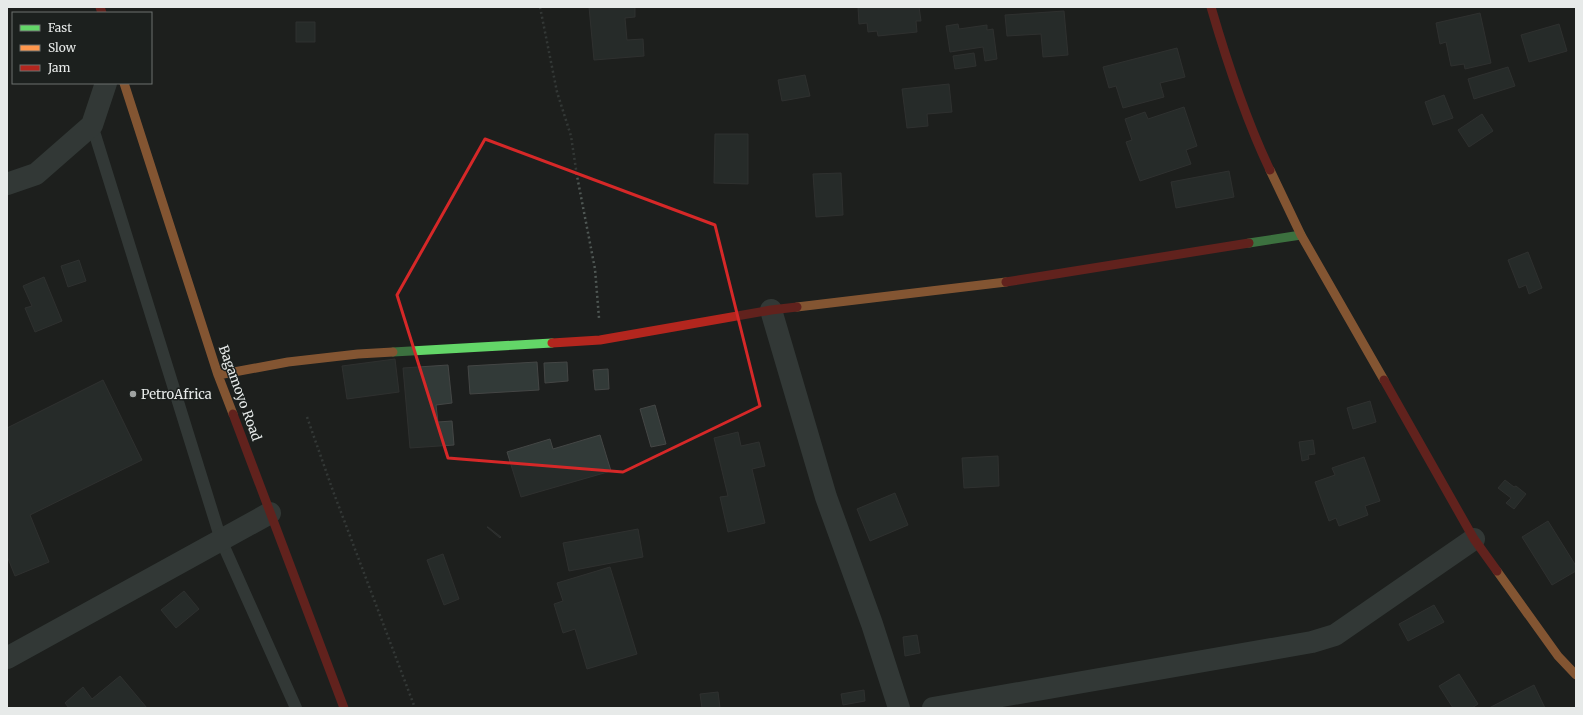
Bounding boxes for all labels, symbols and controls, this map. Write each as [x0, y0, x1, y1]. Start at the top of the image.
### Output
legend [12, 12, 152, 84]
text: Fast [48, 20, 72, 35]
text: Slow [48, 40, 77, 55]
text: Jam [47, 60, 71, 75]
street label: Bagamoyo Road [215, 343, 265, 443]
place label: PetroAfrica [141, 386, 212, 403]
marker: PetroAfrica [128, 389, 138, 399]

